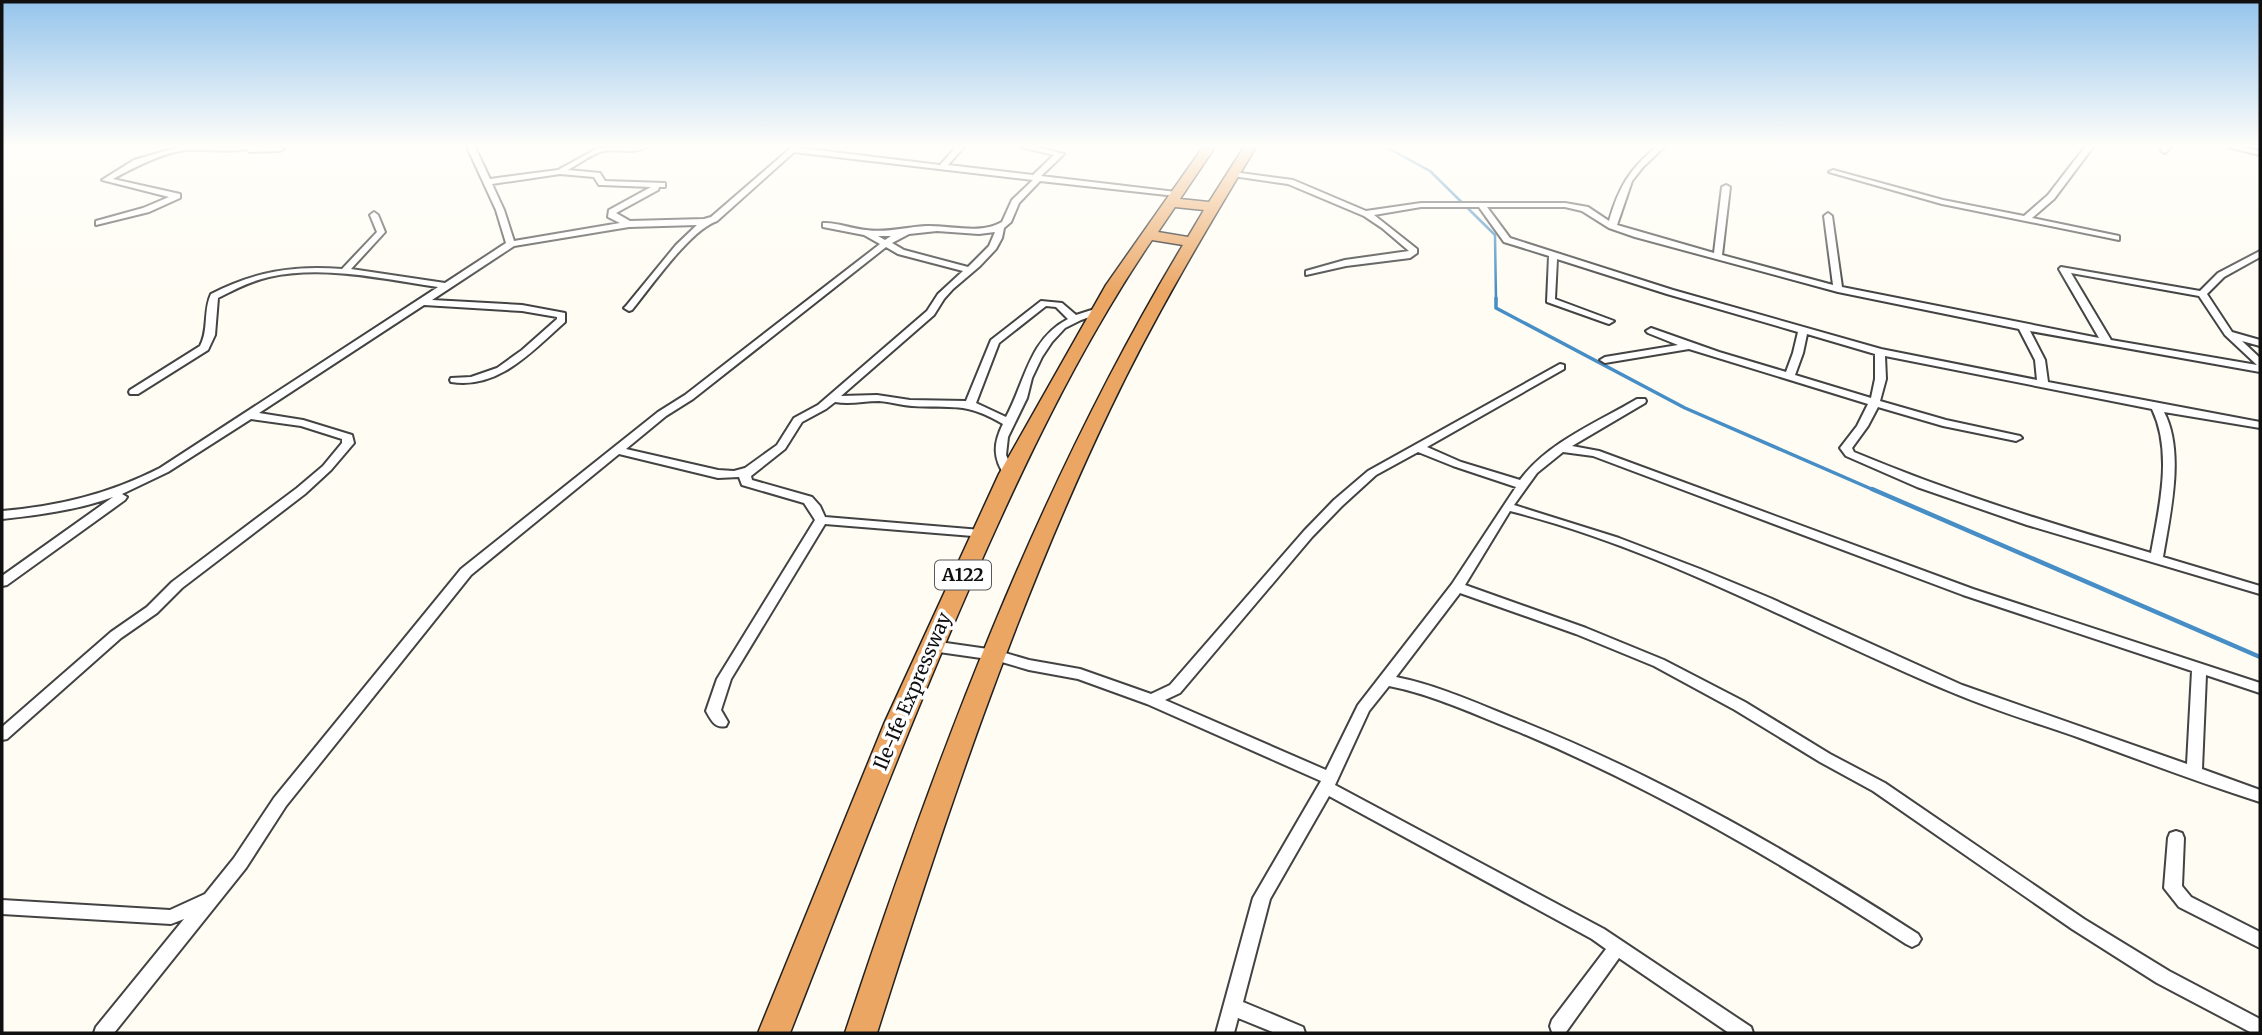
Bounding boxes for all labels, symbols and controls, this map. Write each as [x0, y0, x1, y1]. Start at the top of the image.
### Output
road number: A122 [935, 560, 991, 590]
street label: Ile-Ife Expressway [868, 609, 956, 773]

